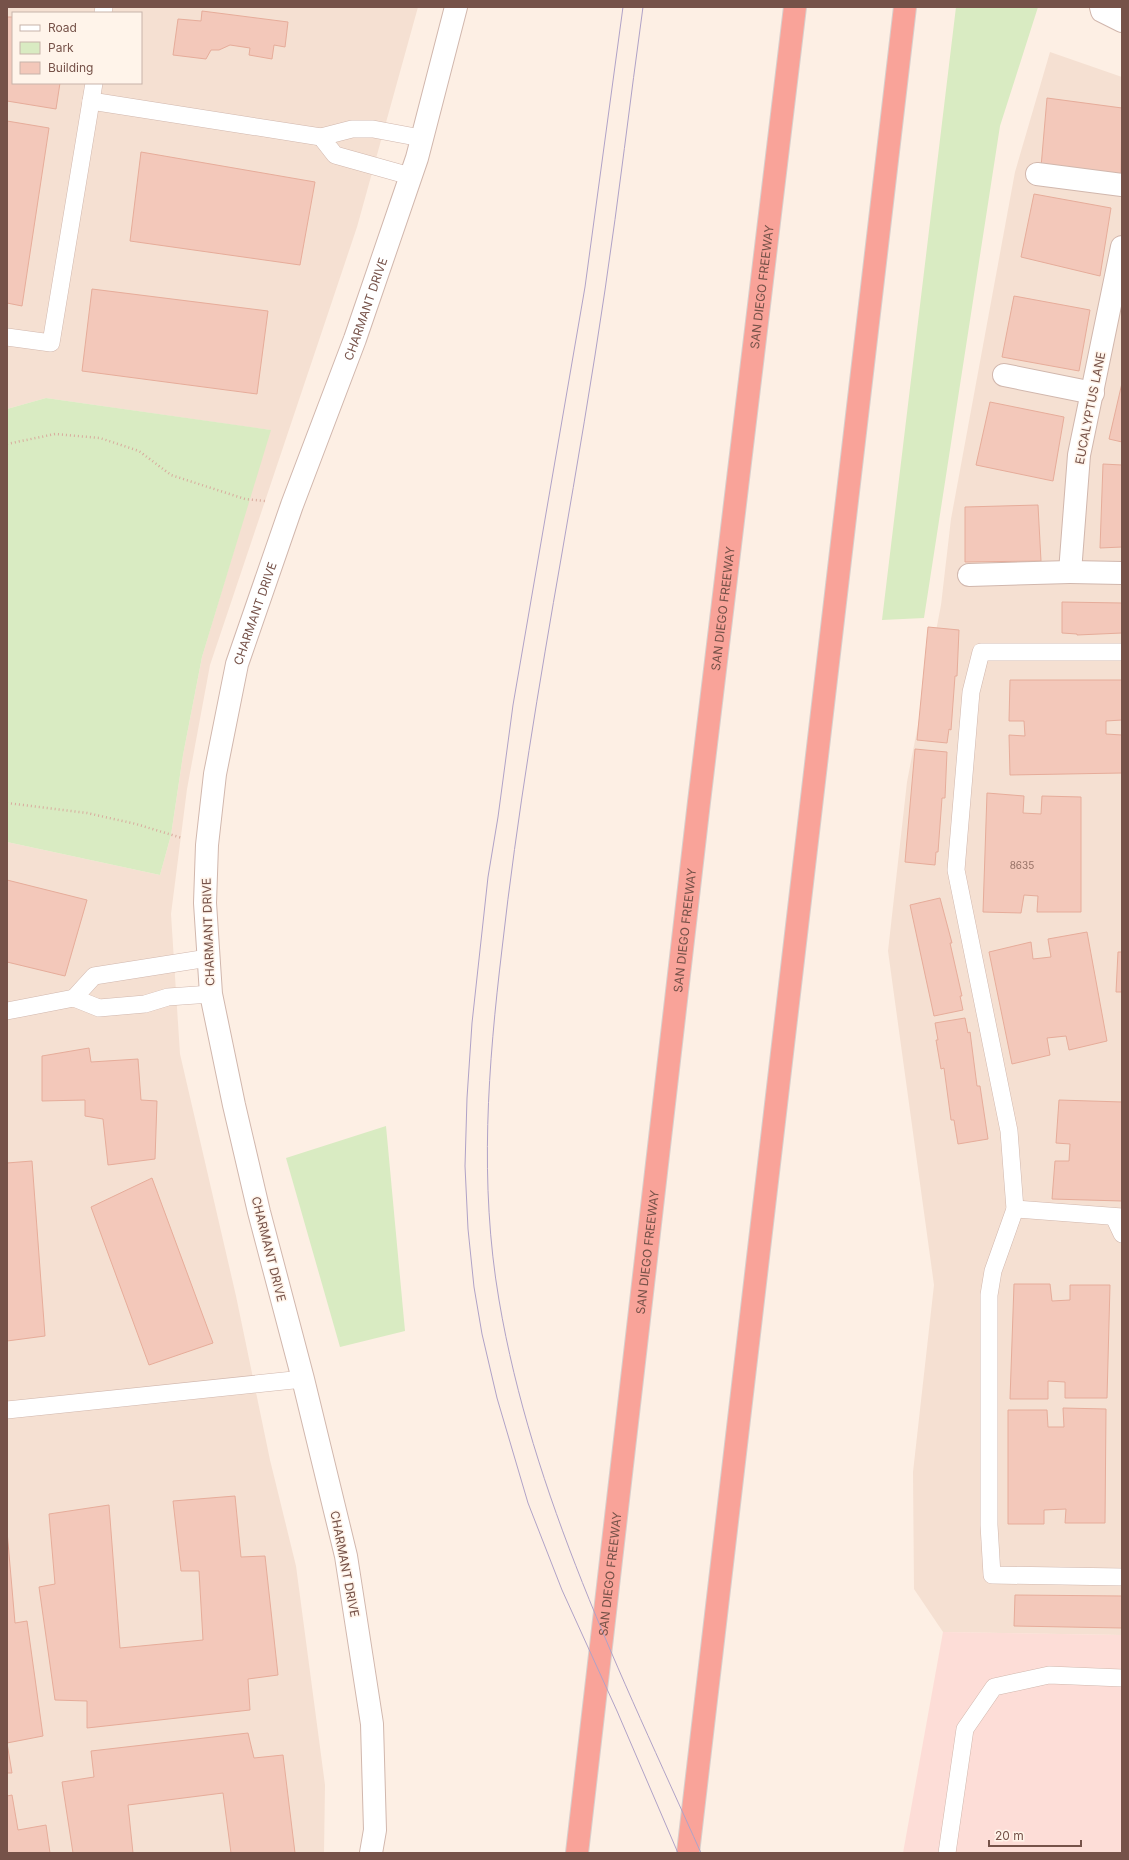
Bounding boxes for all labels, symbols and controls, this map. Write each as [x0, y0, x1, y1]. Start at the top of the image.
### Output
legend [12, 12, 142, 84]
text: Road [48, 20, 77, 35]
text: Park [48, 40, 74, 55]
text: Building [48, 60, 93, 75]
street label: SAN DIEGO FREEWAY [746, 224, 776, 350]
street label: CHARMANT DRIVE [340, 255, 390, 362]
street label: EUCALYPTUS LANE [1072, 351, 1108, 465]
street label: SAN DIEGO FREEWAY [707, 545, 737, 671]
street label: CHARMANT DRIVE [230, 560, 279, 667]
house number: 8635 [1010, 859, 1034, 871]
street label: SAN DIEGO FREEWAY [669, 867, 699, 993]
street label: CHARMANT DRIVE [199, 878, 217, 986]
street label: SAN DIEGO FREEWAY [632, 1189, 661, 1315]
street label: CHARMANT DRIVE [249, 1195, 289, 1303]
street label: CHARMANT DRIVE [327, 1510, 363, 1618]
street label: SAN DIEGO FREEWAY [595, 1511, 624, 1637]
scale bar [989, 1822, 1081, 1848]
text: 20 m [995, 1828, 1024, 1843]

